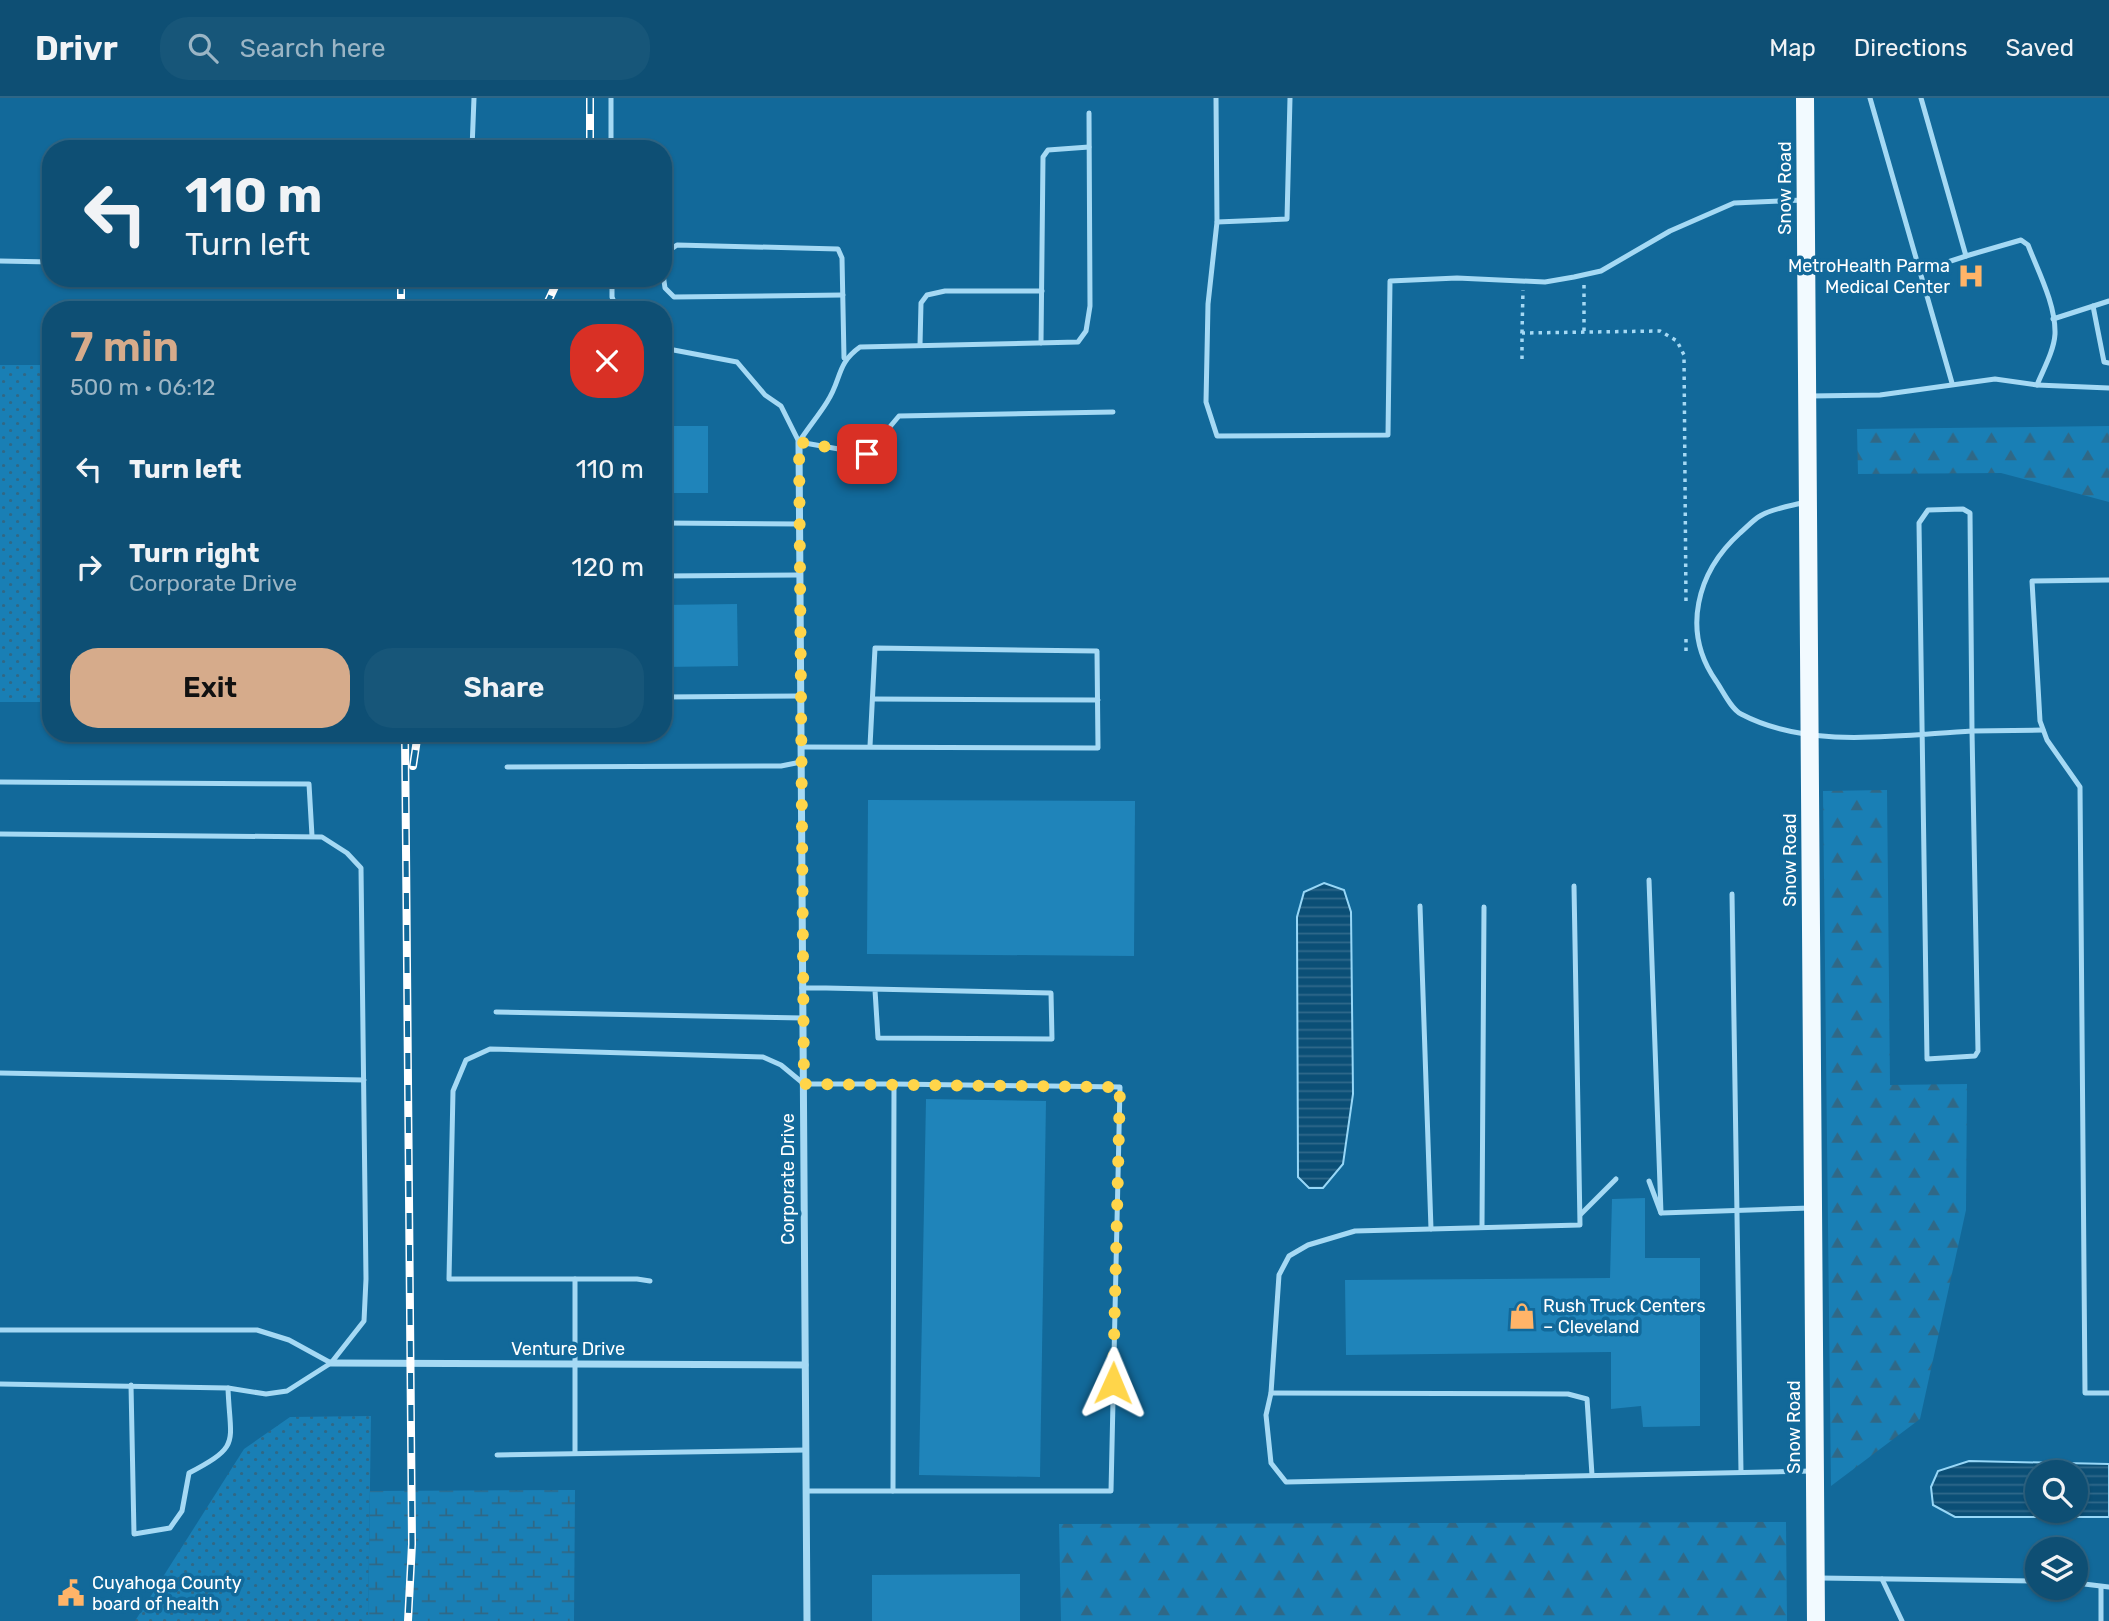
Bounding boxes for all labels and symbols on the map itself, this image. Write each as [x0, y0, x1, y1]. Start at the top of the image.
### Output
street label: Snow Road [1774, 141, 1796, 235]
place label: MetroHealth Parma Medical Center [1788, 255, 1950, 298]
hospital icon: MetroHealth Parma Medical Center [1956, 261, 1986, 291]
pin [837, 424, 897, 484]
street label: Snow Road [1779, 813, 1801, 907]
street label: Corporate Drive [777, 1113, 799, 1245]
place label: Rush Truck Centers – Cleveland [1543, 1295, 1706, 1338]
shop icon: Rush Truck Centers – Cleveland [1507, 1301, 1537, 1331]
street label: Venture Drive [511, 1338, 625, 1360]
position arrow [1076, 1346, 1150, 1420]
street label: Snow Road [1783, 1380, 1805, 1474]
place label: Cuyahoga County board of health [92, 1572, 242, 1615]
public building icon: Cuyahoga County board of health [56, 1578, 86, 1608]

